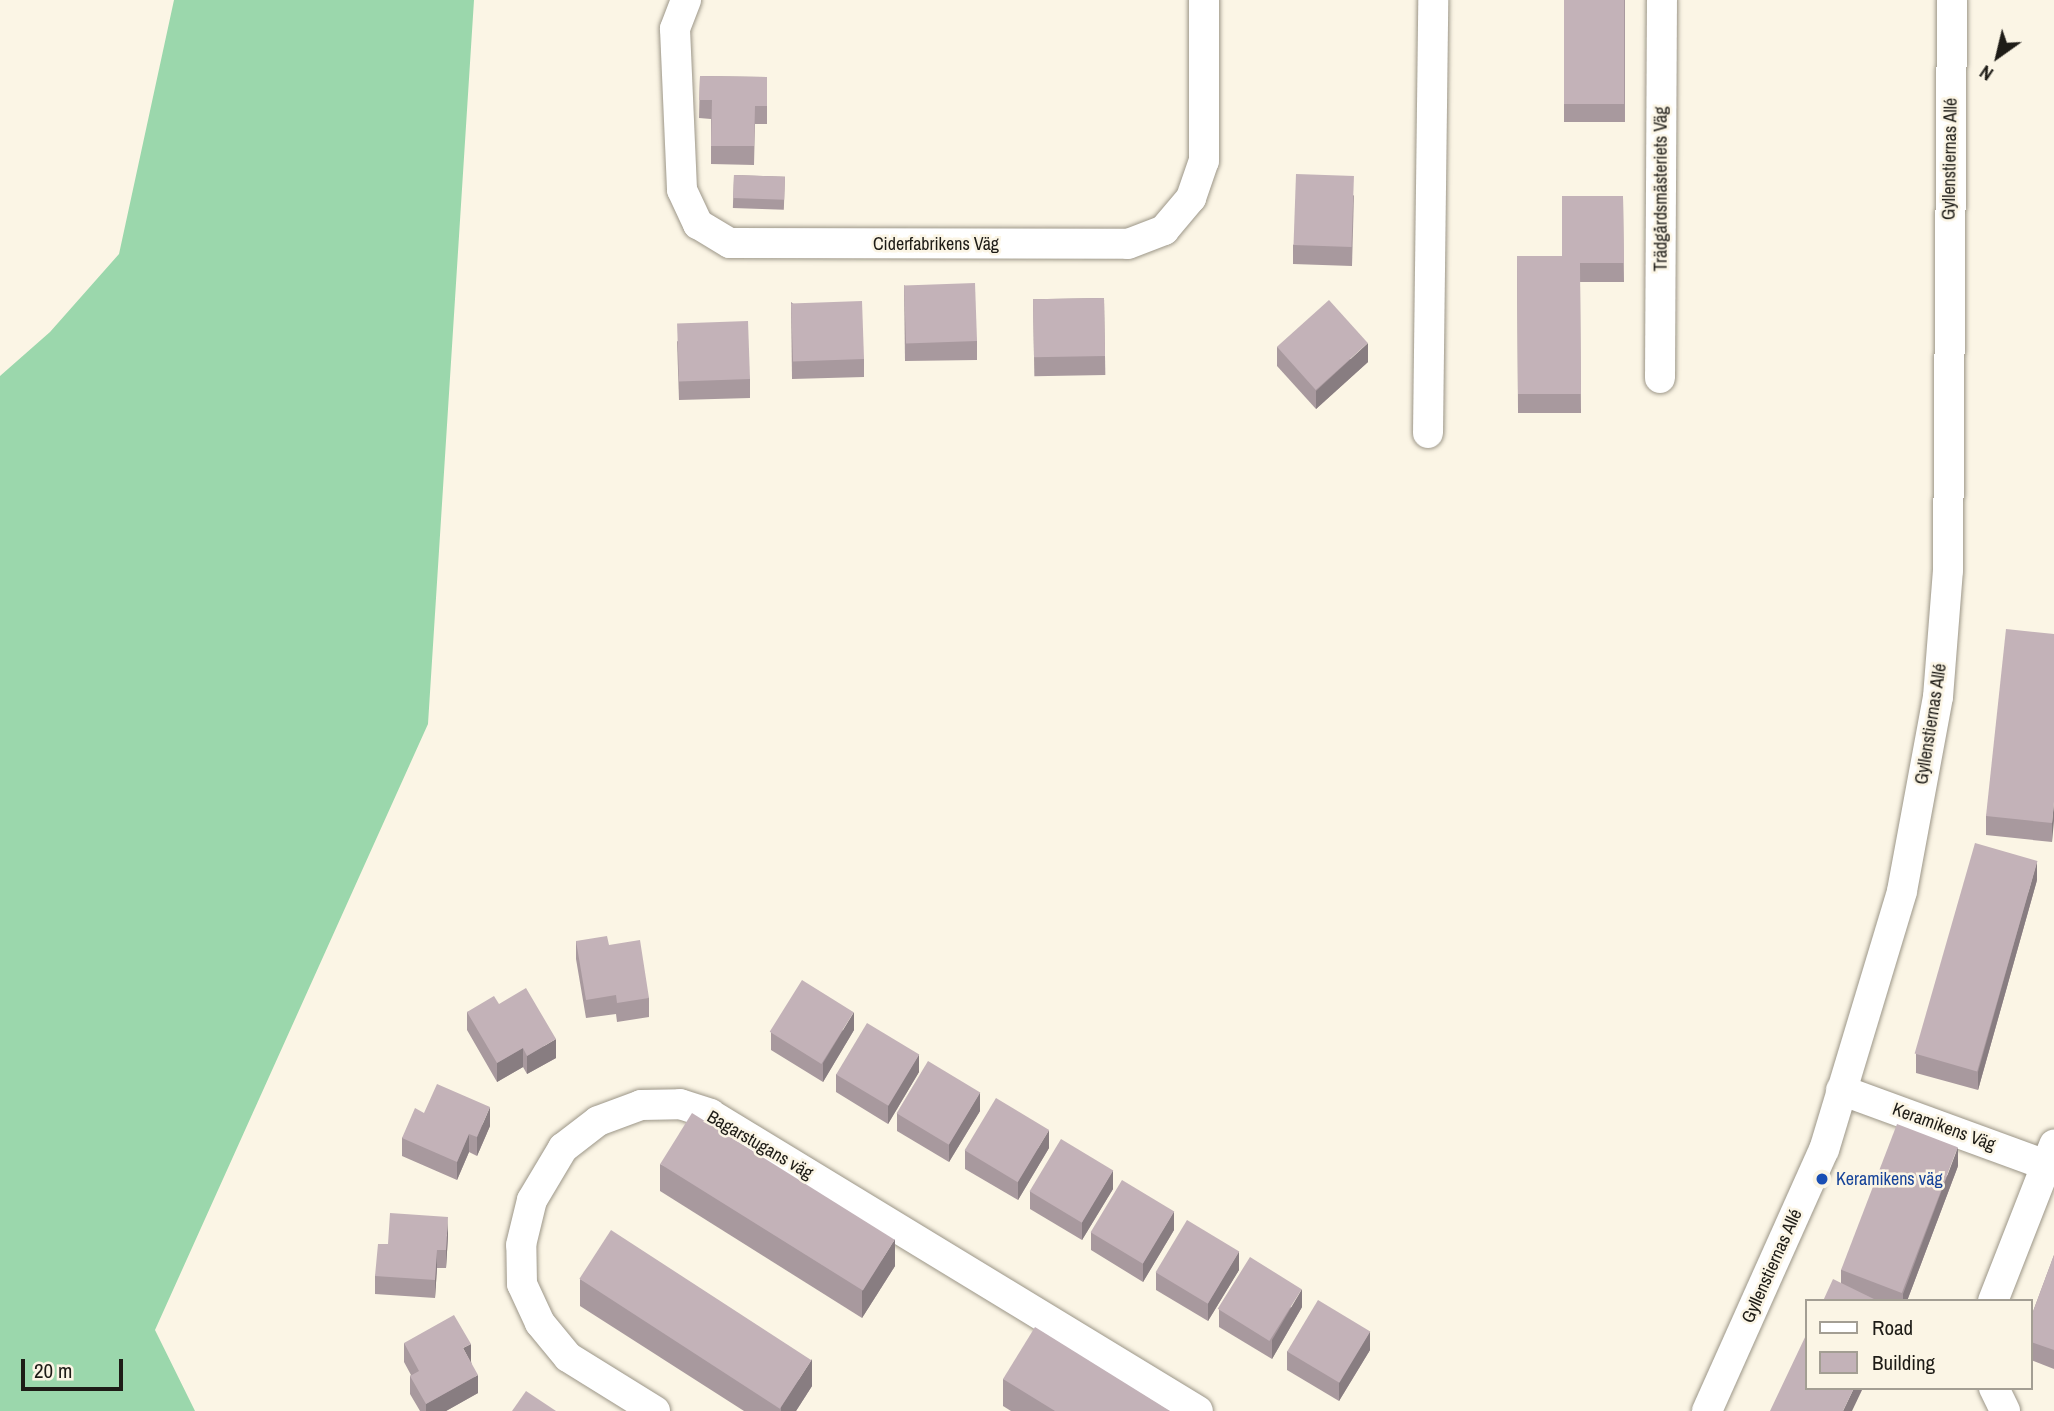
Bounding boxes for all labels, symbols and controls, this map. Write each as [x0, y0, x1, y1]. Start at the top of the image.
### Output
north arrow [1963, 21, 2033, 91]
text: N [1974, 59, 1998, 87]
street label: Gyllenstiernas Allé [1938, 97, 1962, 221]
street label: Trädgårdsmästeriets Väg [1650, 107, 1672, 271]
street label: Ciderfabrikens Väg [873, 233, 999, 255]
street label: Gyllenstiernas Allé [1911, 662, 1951, 786]
street label: Keramikens Väg [1890, 1098, 1998, 1156]
street label: Bagarstugans väg [703, 1106, 817, 1184]
place label: Keramikens väg [1836, 1168, 1943, 1190]
marker: Keramikens väg [1814, 1171, 1830, 1187]
street label: Gyllenstiernas Allé [1737, 1205, 1807, 1327]
legend [1806, 1299, 2033, 1390]
text: Road [1872, 1313, 1913, 1342]
scale bar [24, 1344, 126, 1388]
text: Building [1872, 1348, 1935, 1377]
text: 20 m [34, 1356, 72, 1385]

